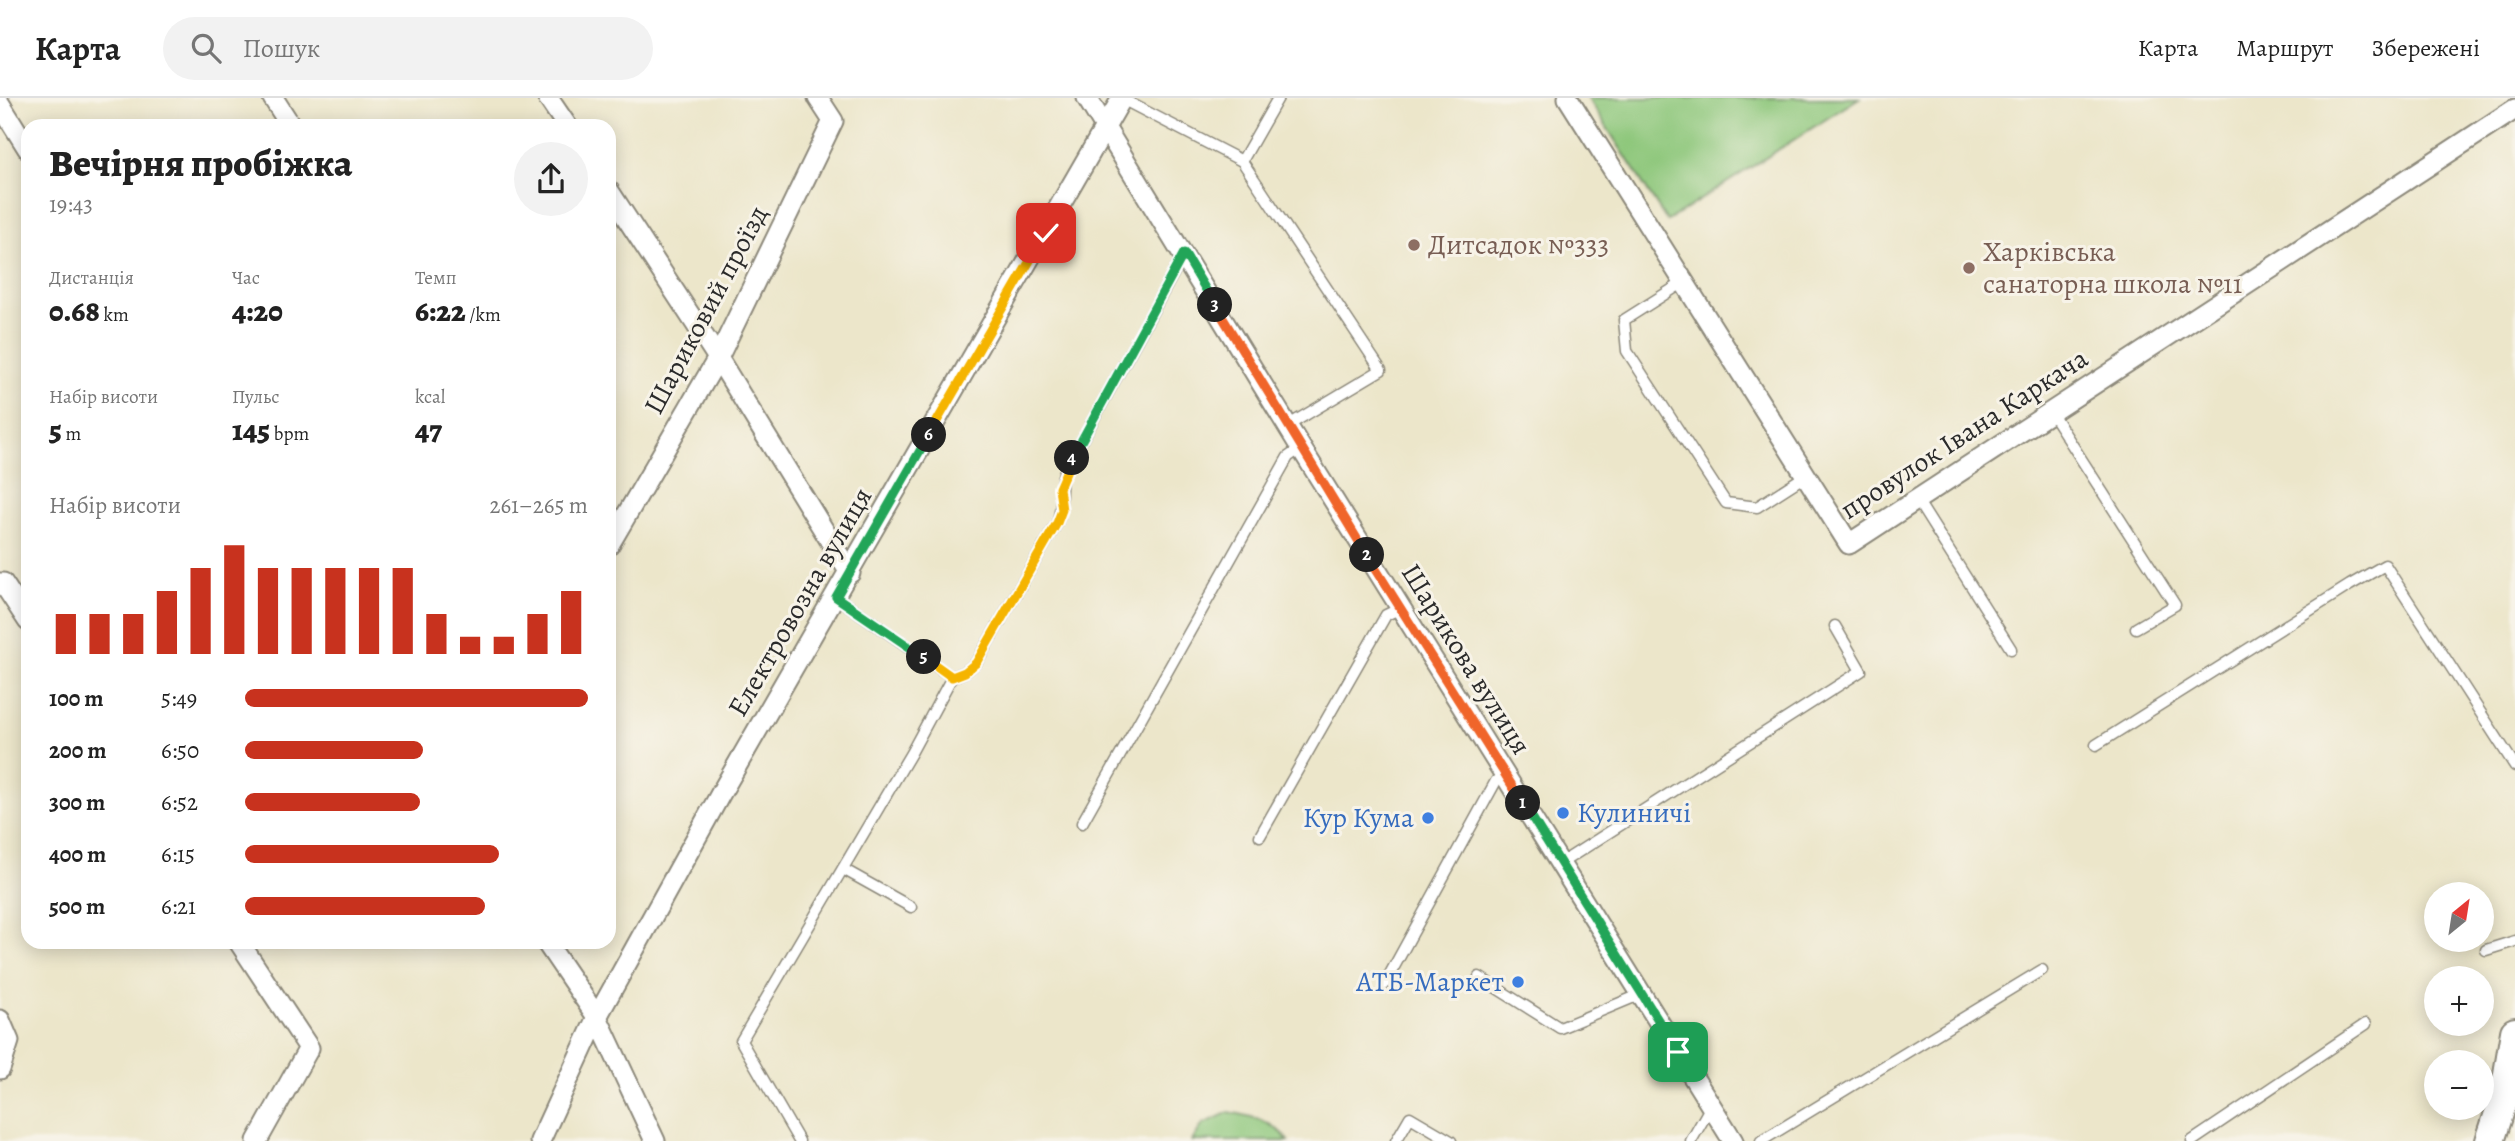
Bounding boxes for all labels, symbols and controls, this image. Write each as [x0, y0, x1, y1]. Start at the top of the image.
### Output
search box [163, 17, 653, 80]
text: Карта [35, 26, 121, 71]
icon: search [187, 29, 225, 67]
text: Пошук [243, 31, 320, 66]
text: Карта [2138, 32, 2198, 64]
text: Маршрут [2236, 32, 2333, 64]
text: Збережені [2371, 32, 2480, 64]
text: Вечірня пробіжка [49, 137, 352, 189]
button: share [514, 142, 588, 216]
text: 19:43 [49, 189, 93, 220]
street label: Шариковий проїзд [635, 199, 777, 421]
pin [1016, 203, 1076, 263]
icon: check [1027, 214, 1065, 252]
place label: Дитсадок №333 [1428, 226, 1609, 264]
place label: Харківська санаторна школа №11 [1983, 233, 2242, 303]
marker: Дитсадок №333 [1406, 237, 1422, 253]
marker: Харківська санаторна школа №11 [1961, 260, 1977, 276]
text: Дистанція [49, 265, 134, 291]
text: Час [232, 265, 260, 291]
text: Темп [415, 265, 456, 291]
pin: 3 [1198, 288, 1232, 322]
text: 0.68 [49, 291, 100, 331]
text: 4:20 [232, 291, 283, 331]
text: 6:22 [415, 291, 466, 331]
text: 3 [1210, 291, 1219, 317]
text: km [100, 302, 129, 328]
text: /km [466, 302, 501, 328]
street label: провулок Івана Каркача [1833, 340, 2095, 528]
text: Набір висоти [49, 384, 158, 410]
text: Пульс [232, 384, 280, 410]
text: kcal [415, 384, 445, 410]
text: 5 [49, 410, 62, 450]
text: 145 [232, 410, 270, 450]
text: 47 [415, 410, 442, 450]
pin: 6 [912, 418, 946, 452]
text: m [62, 421, 81, 447]
text: bpm [270, 421, 309, 447]
text: 6 [924, 421, 933, 447]
pin: 4 [1054, 440, 1090, 476]
text: 4 [1067, 444, 1076, 470]
street label: Електровозна вулиця [719, 480, 881, 724]
text: Набір висоти [49, 490, 181, 521]
text: 261–265 m [489, 490, 588, 521]
pin: 2 [1350, 538, 1384, 573]
text: 2 [1362, 541, 1371, 567]
street label: Шарикова вулиця [1392, 556, 1540, 762]
pin: 5 [906, 640, 942, 674]
text: 5 [919, 643, 928, 669]
text: 100 m [49, 683, 104, 714]
text: 5:49 [161, 683, 197, 714]
text: 200 m [49, 735, 107, 766]
text: 6:50 [161, 735, 199, 766]
pin: 1 [1506, 786, 1540, 820]
text: 300 m [49, 787, 105, 818]
text: 6:52 [161, 787, 198, 818]
text: 1 [1519, 789, 1526, 815]
place label: Кулиничі [1577, 794, 1691, 832]
place label: Кур Кума [1303, 799, 1414, 837]
marker: Кулиничі [1555, 805, 1571, 821]
marker: Кур Кума [1420, 810, 1436, 826]
text: 400 m [49, 839, 106, 870]
text: 6:15 [161, 839, 195, 870]
north arrow [2424, 882, 2494, 952]
map controls [2424, 882, 2494, 1120]
text: 500 m [49, 891, 105, 922]
text: 6:21 [161, 891, 196, 922]
place label: АТБ-Маркет [1355, 963, 1504, 1001]
button: + [2424, 966, 2494, 1036]
marker: АТБ-Маркет [1510, 974, 1526, 990]
pin [1648, 1022, 1708, 1082]
icon: arrive [1659, 1033, 1697, 1071]
button: − [2424, 1050, 2494, 1120]

